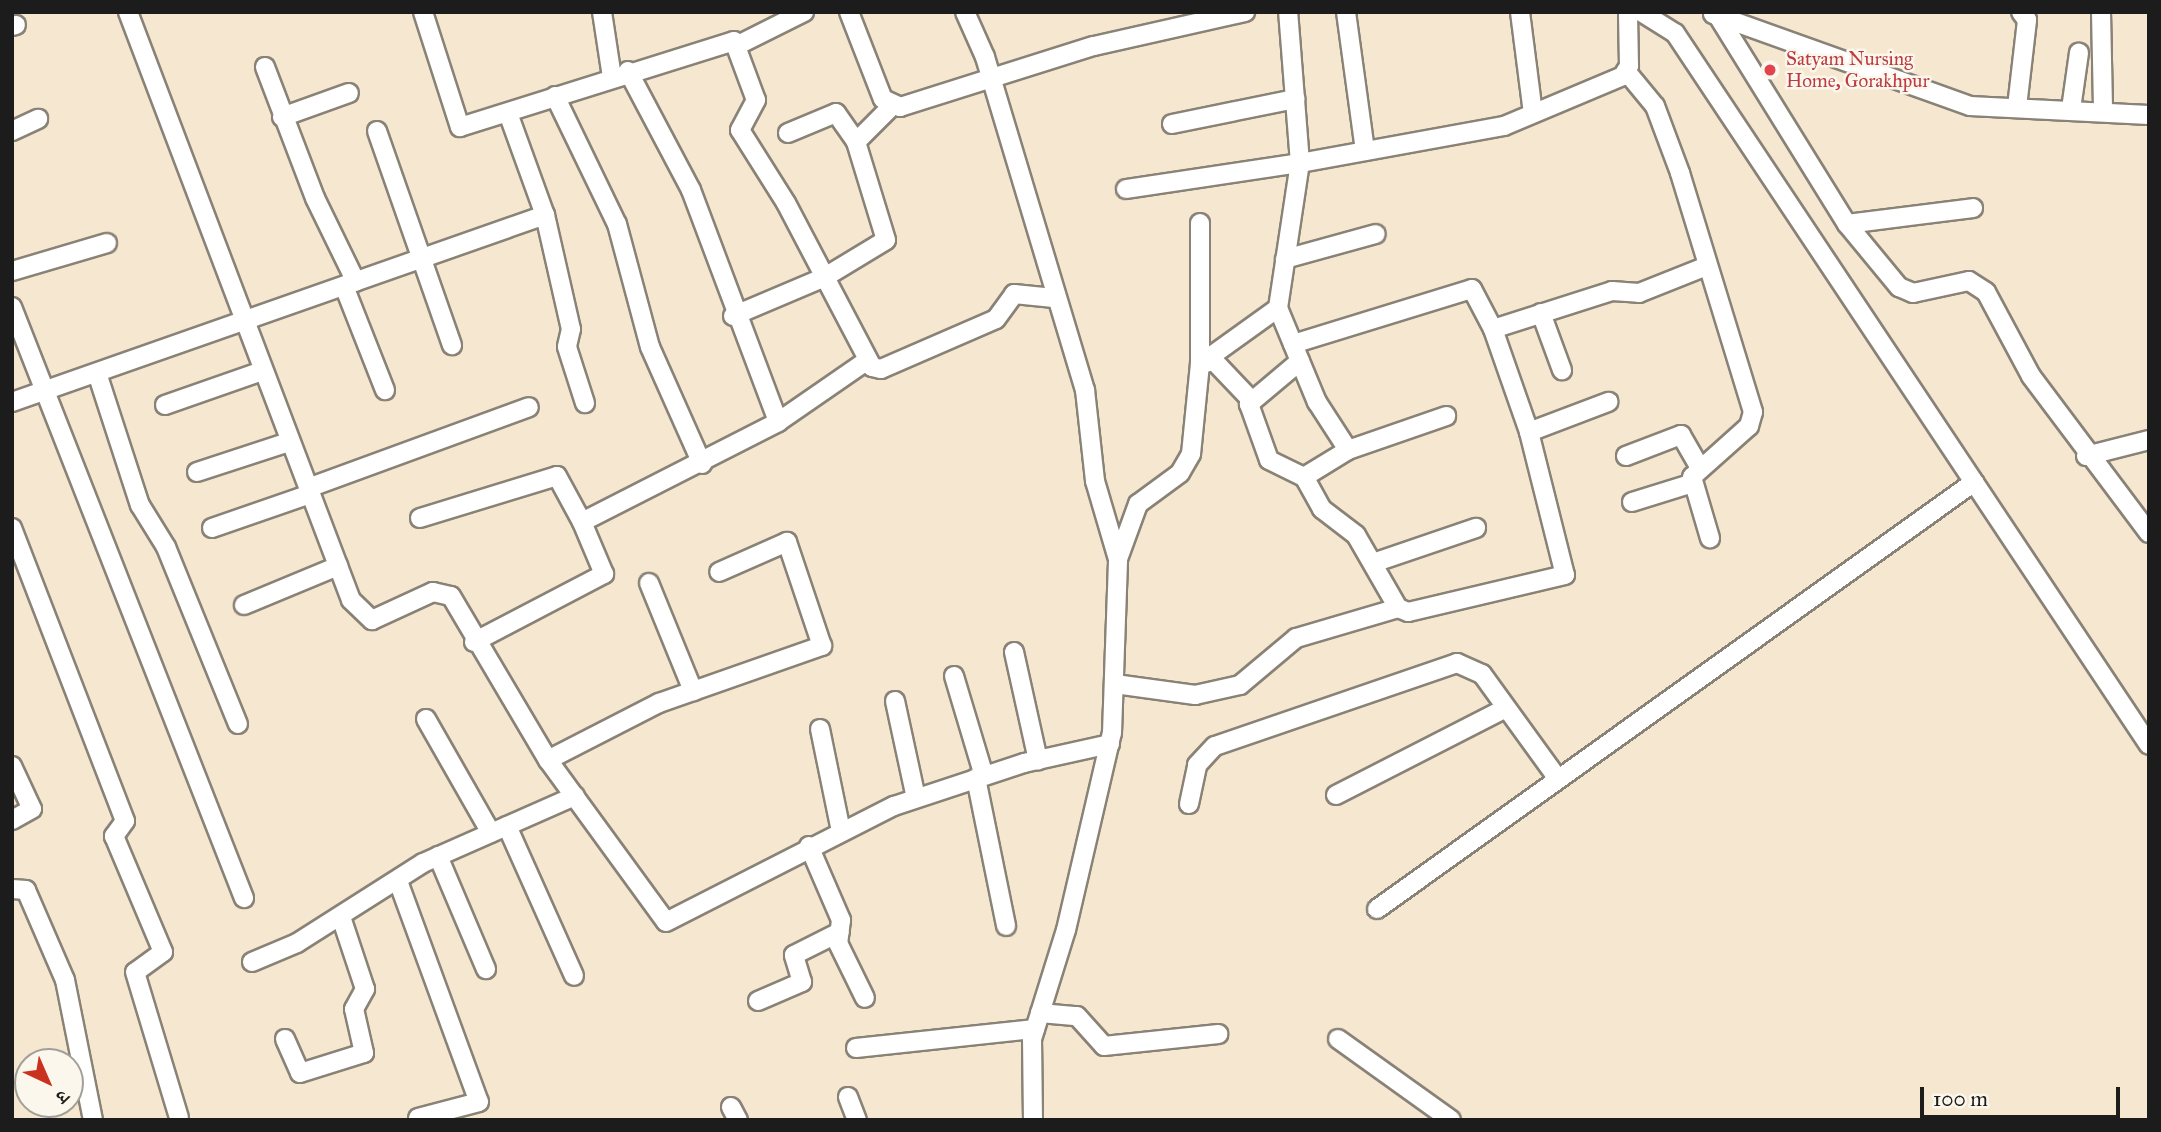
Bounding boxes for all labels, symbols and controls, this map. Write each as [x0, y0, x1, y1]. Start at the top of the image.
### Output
place label: Satyam Nursing Home, Gorakhpur [1786, 48, 1930, 92]
marker: Satyam Nursing Home, Gorakhpur [1760, 60, 1780, 80]
north arrow [14, 1048, 84, 1118]
scale bar [1923, 1072, 2122, 1116]
text: उ [51, 1085, 74, 1109]
text: 100 m [1933, 1086, 1988, 1112]

